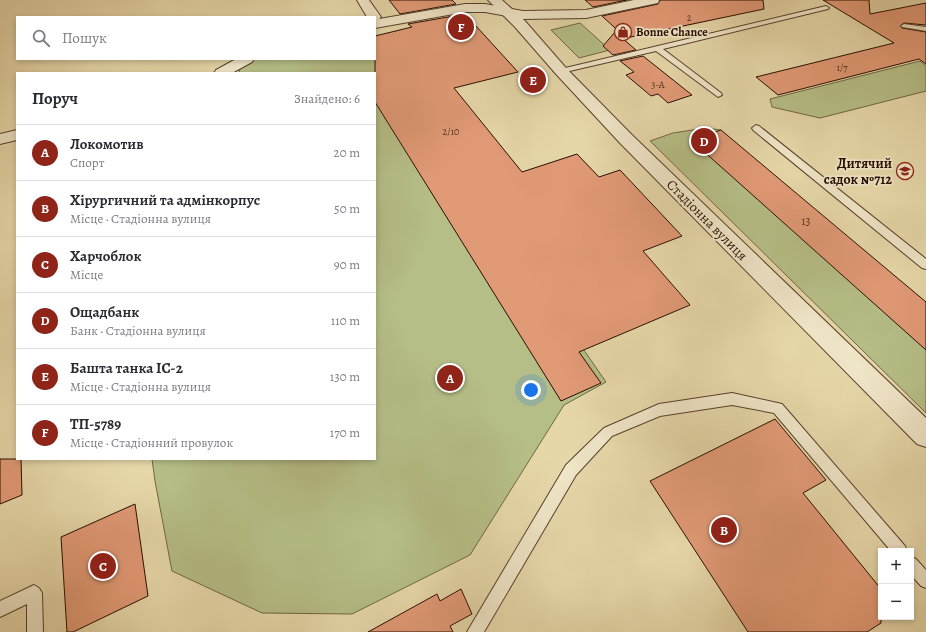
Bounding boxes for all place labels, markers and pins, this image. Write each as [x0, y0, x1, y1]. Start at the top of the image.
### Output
pin: F [448, 12, 474, 42]
shop icon: Bonne Chance [613, 22, 633, 42]
place label: Bonne Chance [636, 24, 708, 40]
pin: E [520, 65, 546, 95]
pin: D [691, 126, 717, 156]
place label: Дитячий садок №712 [824, 154, 892, 189]
school or university icon: Дитячий садок №712 [895, 161, 915, 181]
pin: A [437, 363, 463, 393]
pin: B [711, 515, 737, 545]
pin: C [90, 551, 116, 581]

